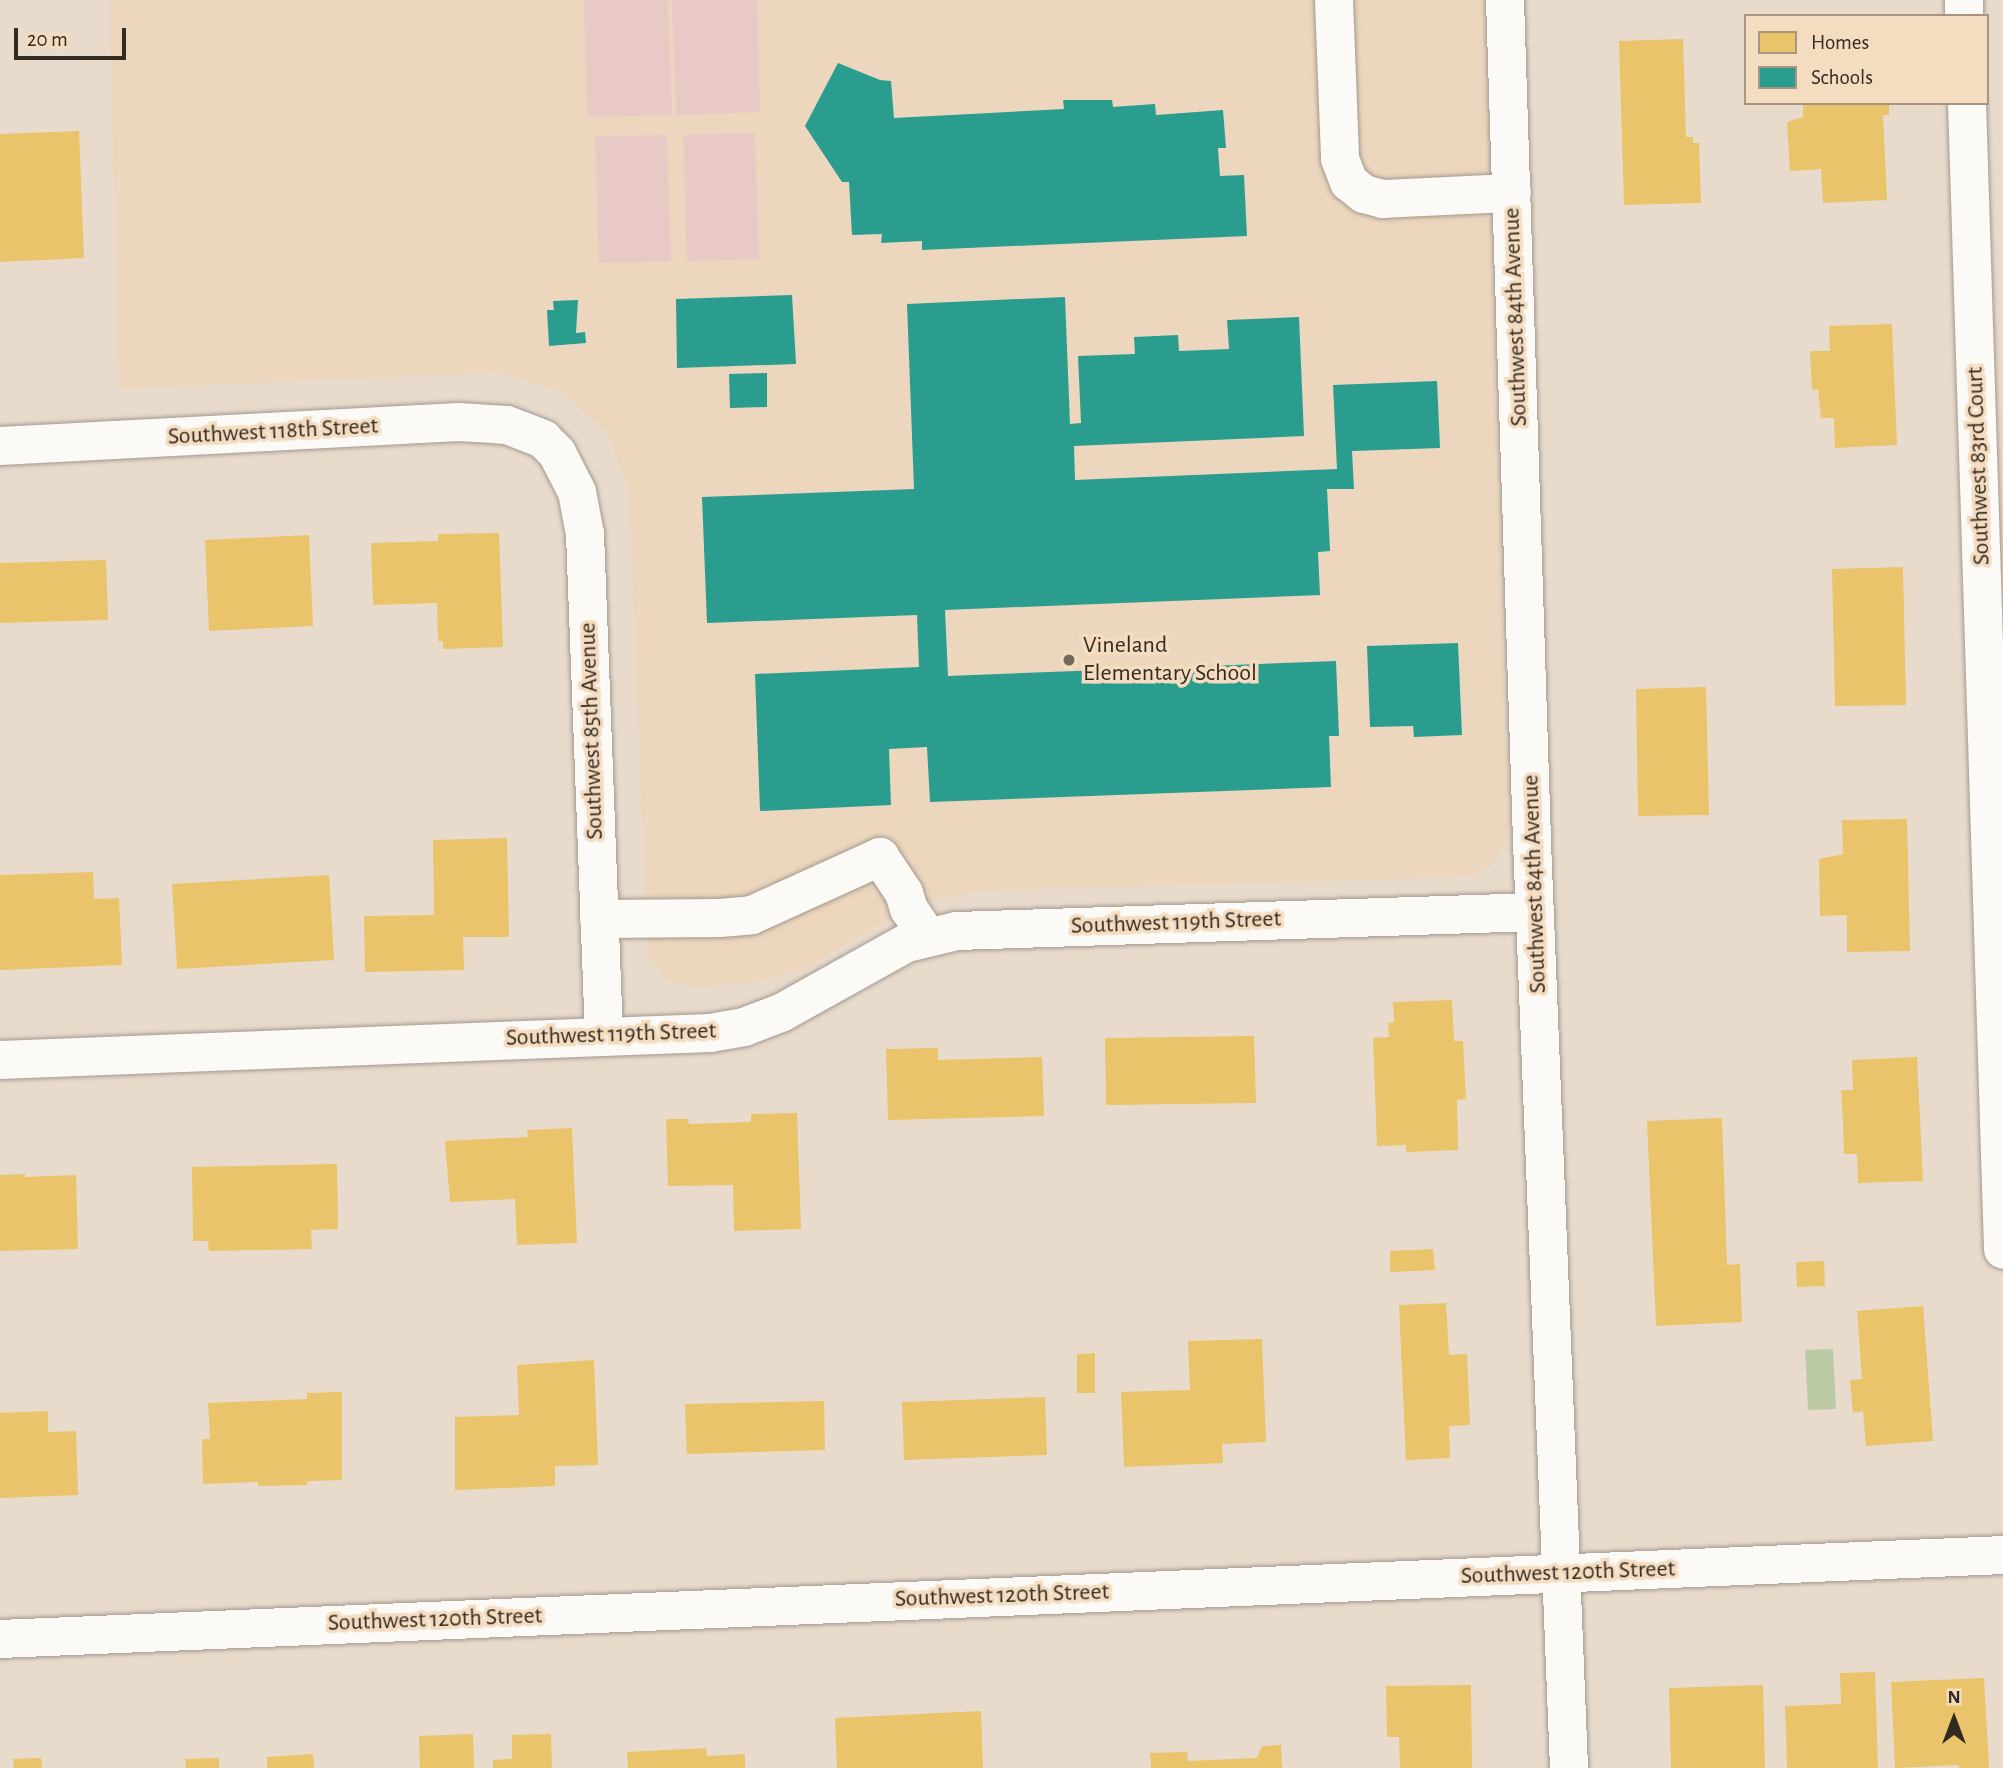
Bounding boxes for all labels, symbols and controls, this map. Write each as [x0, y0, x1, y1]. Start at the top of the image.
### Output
scale bar [18, 14, 130, 58]
legend [1744, 14, 1989, 105]
text: 20 m [27, 29, 68, 50]
text: Homes [1811, 32, 1869, 53]
text: Schools [1811, 67, 1873, 88]
street label: Southwest 84th Avenue [1498, 207, 1534, 427]
street label: Southwest 83rd Court [1961, 366, 1997, 566]
street label: Southwest 118th Street [167, 412, 379, 452]
street label: Southwest 85th Avenue [574, 622, 610, 840]
place label: Vineland Elementary School [1083, 632, 1257, 688]
marker: Vineland Elementary School [1061, 652, 1077, 668]
street label: Southwest 84th Avenue [1517, 774, 1553, 994]
street label: Southwest 119th Street [1070, 905, 1282, 941]
street label: Southwest 119th Street [505, 1017, 717, 1053]
street label: Southwest 120th Street [1460, 1555, 1676, 1591]
street label: Southwest 120th Street [894, 1578, 1110, 1614]
street label: Southwest 120th Street [327, 1602, 543, 1638]
north arrow [1919, 1684, 1989, 1754]
text: N [1947, 1688, 1961, 1707]

